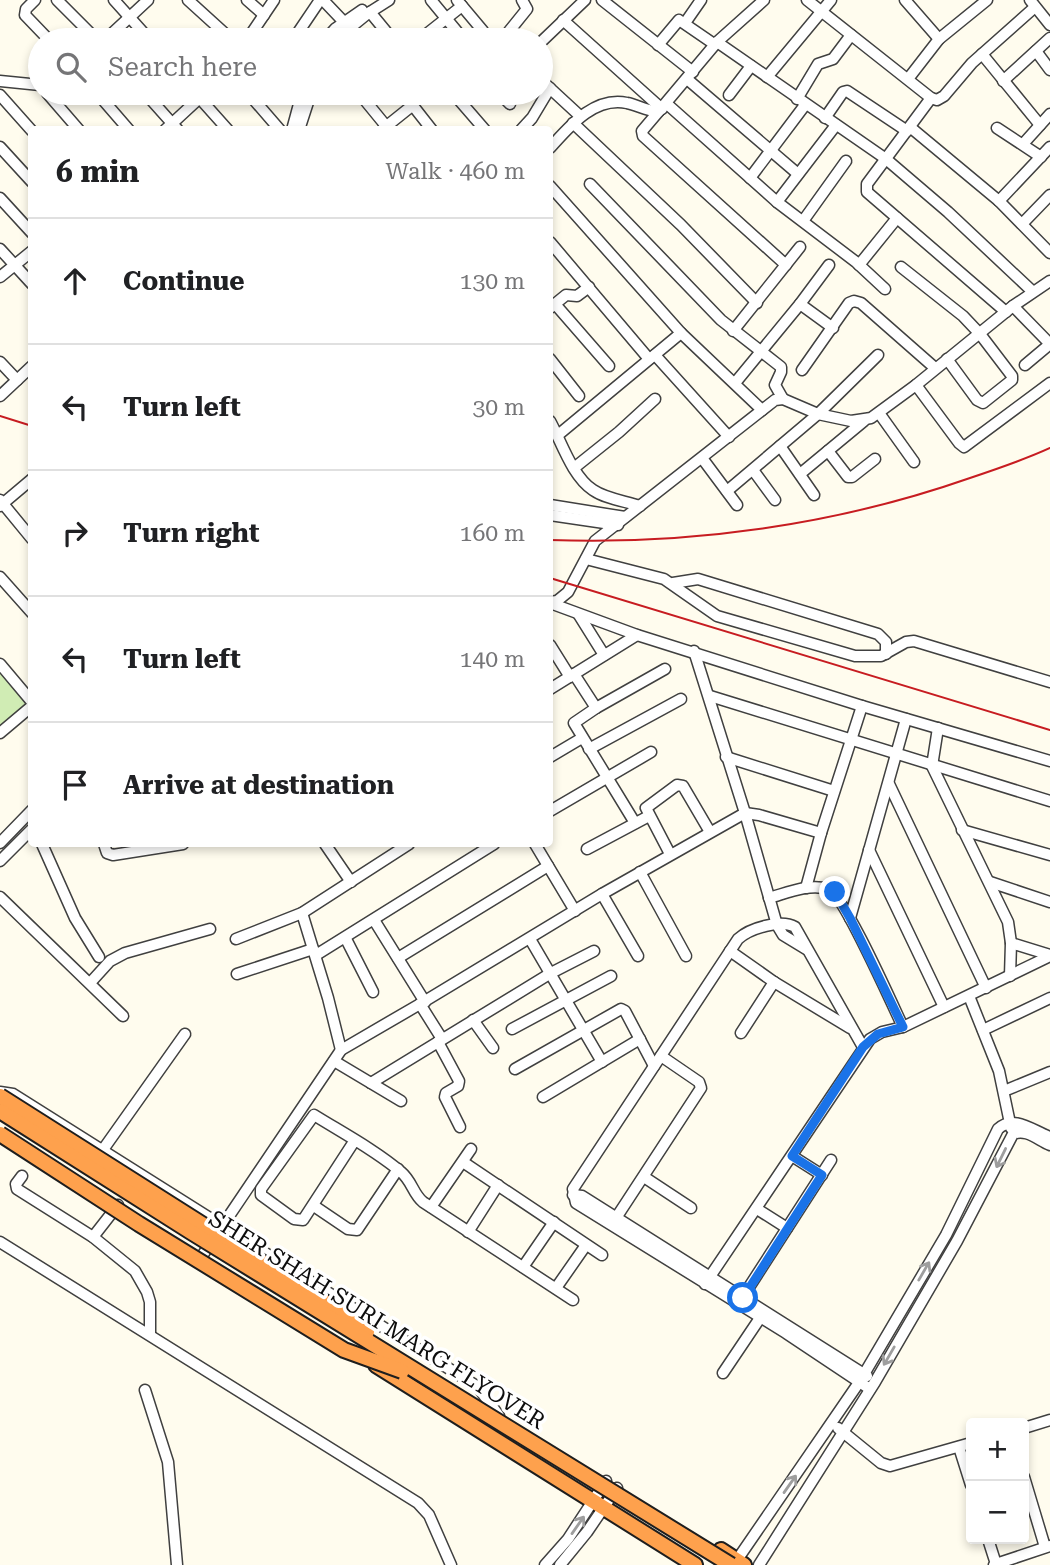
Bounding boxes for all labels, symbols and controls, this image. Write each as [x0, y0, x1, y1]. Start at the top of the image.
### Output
search box [28, 28, 553, 105]
icon: search [52, 48, 90, 86]
text: Search here [108, 52, 257, 82]
text: 6 min [56, 154, 139, 189]
text: Walk · 460 m [386, 158, 525, 185]
icon: ahead [56, 262, 94, 300]
text: Continue [123, 266, 245, 296]
text: 130 m [460, 268, 525, 295]
icon: left [56, 388, 94, 426]
text: Turn left [123, 392, 241, 422]
text: 30 m [472, 394, 525, 421]
icon: right [56, 514, 94, 552]
text: Turn right [123, 518, 259, 548]
text: 160 m [460, 520, 525, 547]
icon: left [56, 640, 94, 678]
text: Turn left [123, 644, 241, 674]
text: 140 m [460, 646, 525, 673]
icon: arrive [56, 766, 94, 804]
text: Arrive at destination [123, 770, 394, 800]
route end [819, 876, 850, 907]
one-way arrow [993, 1147, 1007, 1168]
street label: SHER SHAH SURI MARG FLYOVER [204, 1205, 550, 1435]
one-way arrow [917, 1262, 931, 1282]
route start [727, 1282, 758, 1313]
one-way arrow [882, 1346, 896, 1366]
map controls [966, 1418, 1029, 1544]
button: + [966, 1418, 1029, 1481]
one-way arrow [783, 1475, 797, 1494]
button: − [966, 1481, 1029, 1544]
one-way arrow [571, 1516, 585, 1535]

